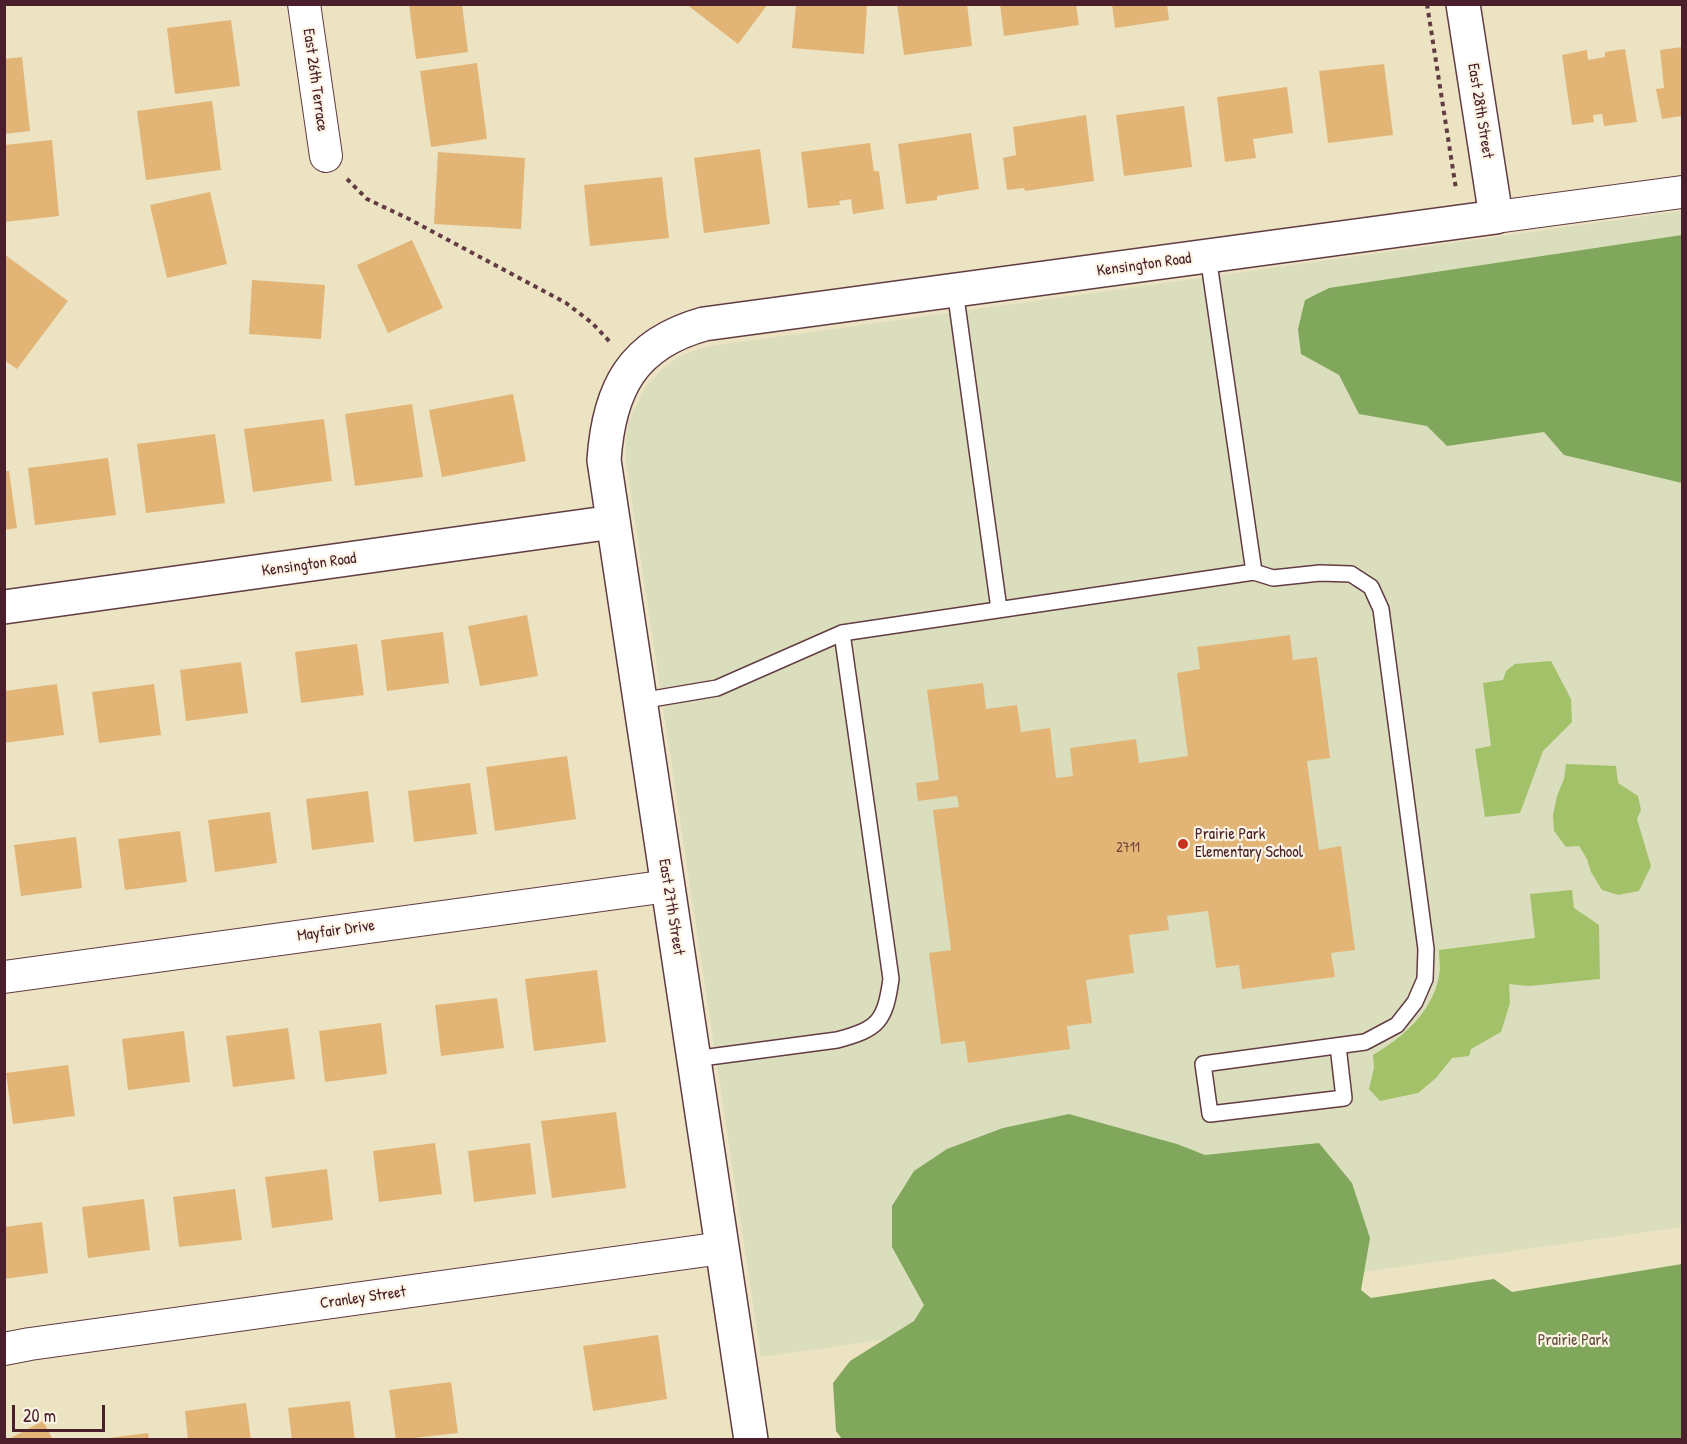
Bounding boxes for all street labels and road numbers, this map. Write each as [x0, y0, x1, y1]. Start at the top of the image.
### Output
street label: East 26th Terrace [298, 27, 332, 133]
street label: East 28th Street [1463, 62, 1497, 160]
street label: Kensington Road [1096, 249, 1192, 281]
street label: Kensington Road [261, 549, 357, 581]
street label: East 27th Street [654, 857, 688, 957]
street label: Mayfair Drive [296, 916, 376, 946]
street label: Cranley Street [319, 1282, 407, 1314]

